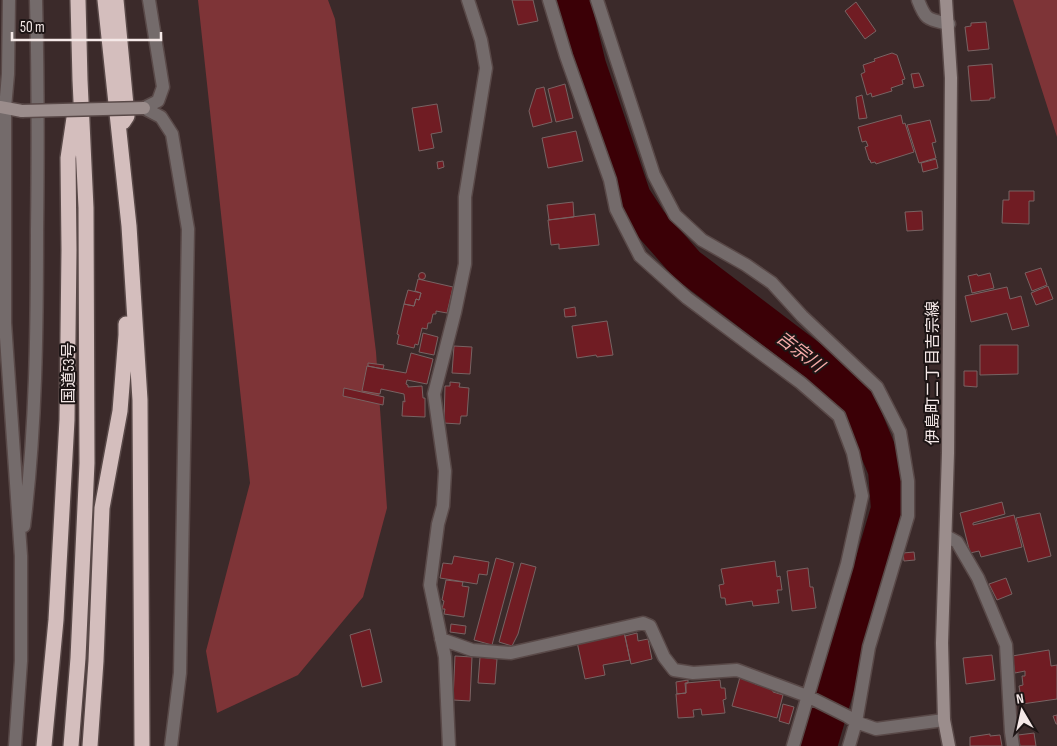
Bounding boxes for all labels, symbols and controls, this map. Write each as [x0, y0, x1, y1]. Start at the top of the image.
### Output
scale bar [12, 10, 161, 42]
text: 50 m [20, 18, 45, 37]
street label: 伊島町二丁目吉宗線 [924, 301, 943, 445]
water label: 吉宗川 [772, 327, 829, 378]
street label: 国道53号 [60, 342, 79, 404]
north arrow [997, 686, 1047, 736]
text: N [1015, 690, 1025, 708]

